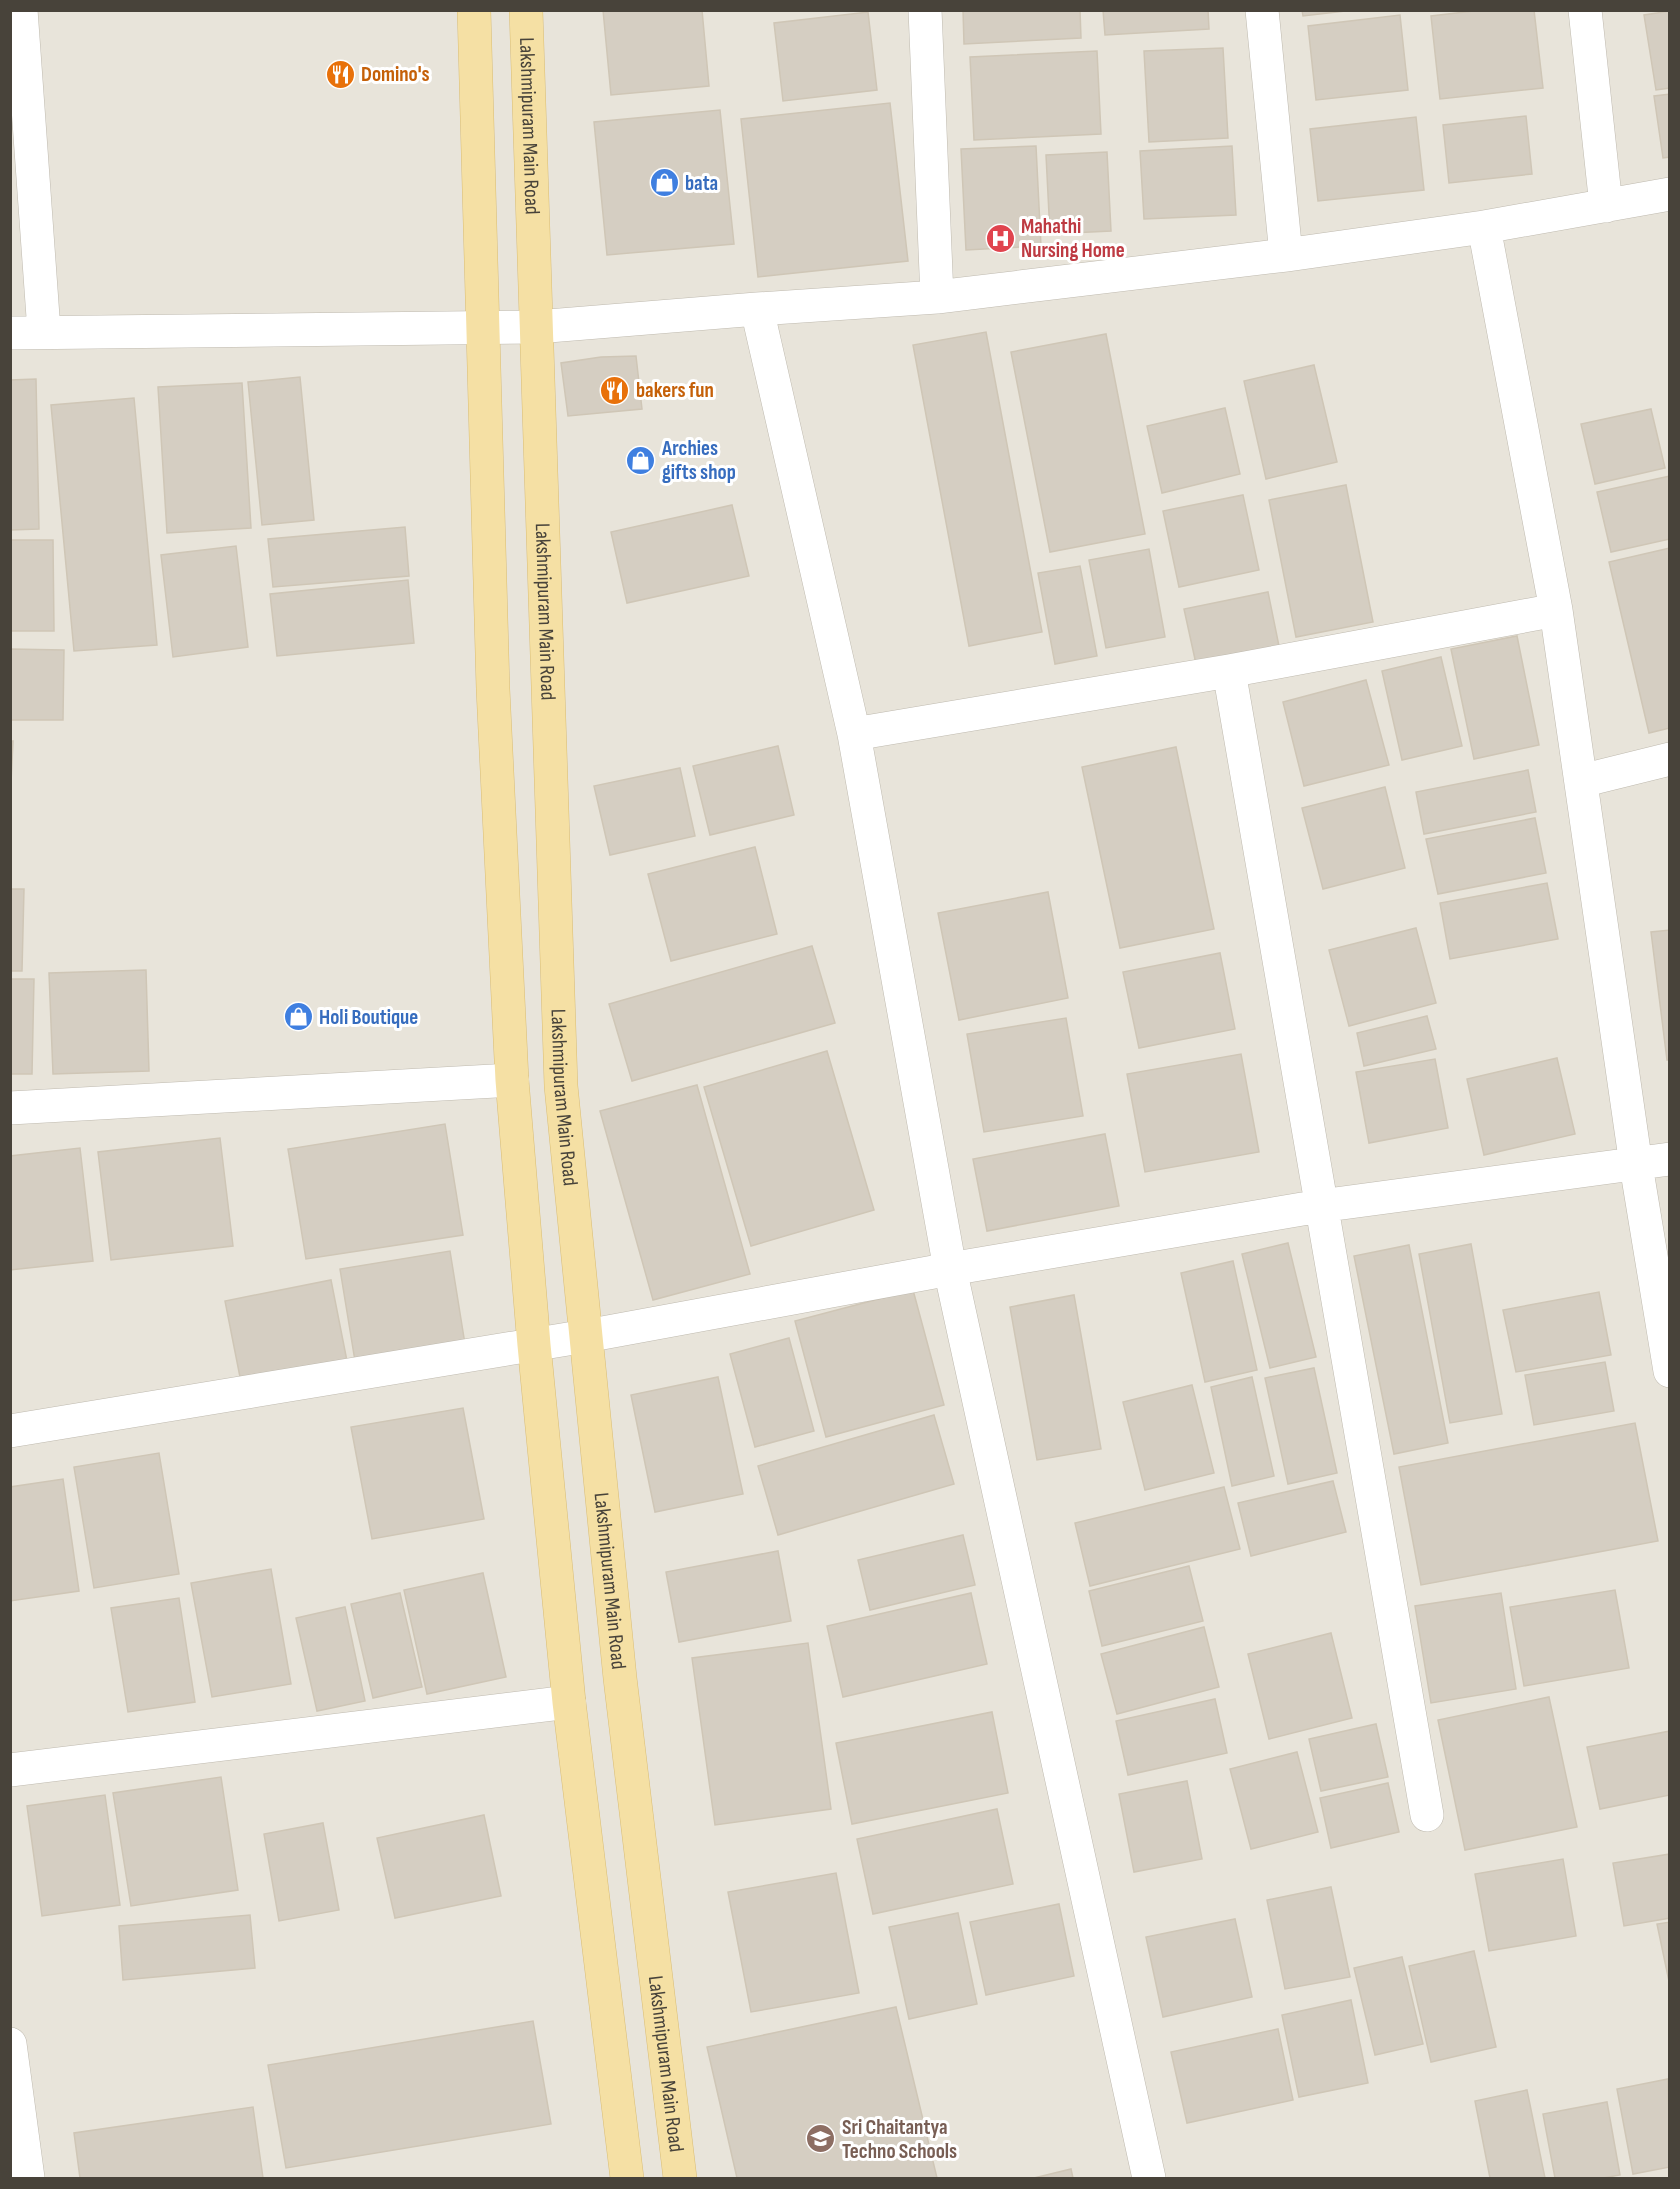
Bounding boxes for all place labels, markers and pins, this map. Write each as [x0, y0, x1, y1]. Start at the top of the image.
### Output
restaurant icon: Domino's [324, 58, 356, 90]
place label: Domino's [361, 62, 430, 87]
shop icon: bata [648, 167, 680, 199]
place label: bata [685, 171, 718, 196]
place label: Mahathi Nursing Home [1021, 214, 1125, 263]
hospital icon: Mahathi Nursing Home [984, 222, 1016, 254]
restaurant icon: bakers fun [599, 374, 631, 406]
place label: bakers fun [636, 378, 714, 403]
place label: Archies gifts shop [661, 436, 736, 485]
shop icon: Archies gifts shop [625, 444, 657, 476]
shop icon: Holi Boutique [282, 1001, 314, 1033]
place label: Holi Boutique [319, 1005, 418, 1030]
place label: Sri Chaitantya Techno Schools [842, 2115, 957, 2164]
school or university icon: Sri Chaitantya Techno Schools [805, 2123, 837, 2155]

